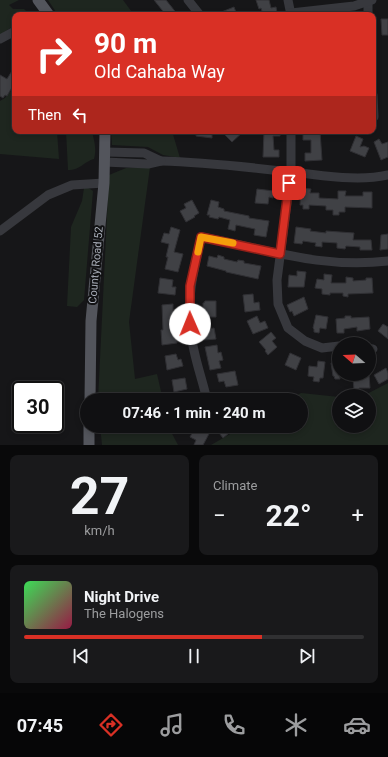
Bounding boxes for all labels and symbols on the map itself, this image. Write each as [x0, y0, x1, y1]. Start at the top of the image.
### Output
pin [272, 166, 306, 200]
street label: County Road 52 [86, 226, 106, 304]
position arrow [169, 303, 211, 345]
north arrow [332, 337, 376, 381]
speed limit sign: 30 [12, 381, 64, 433]

